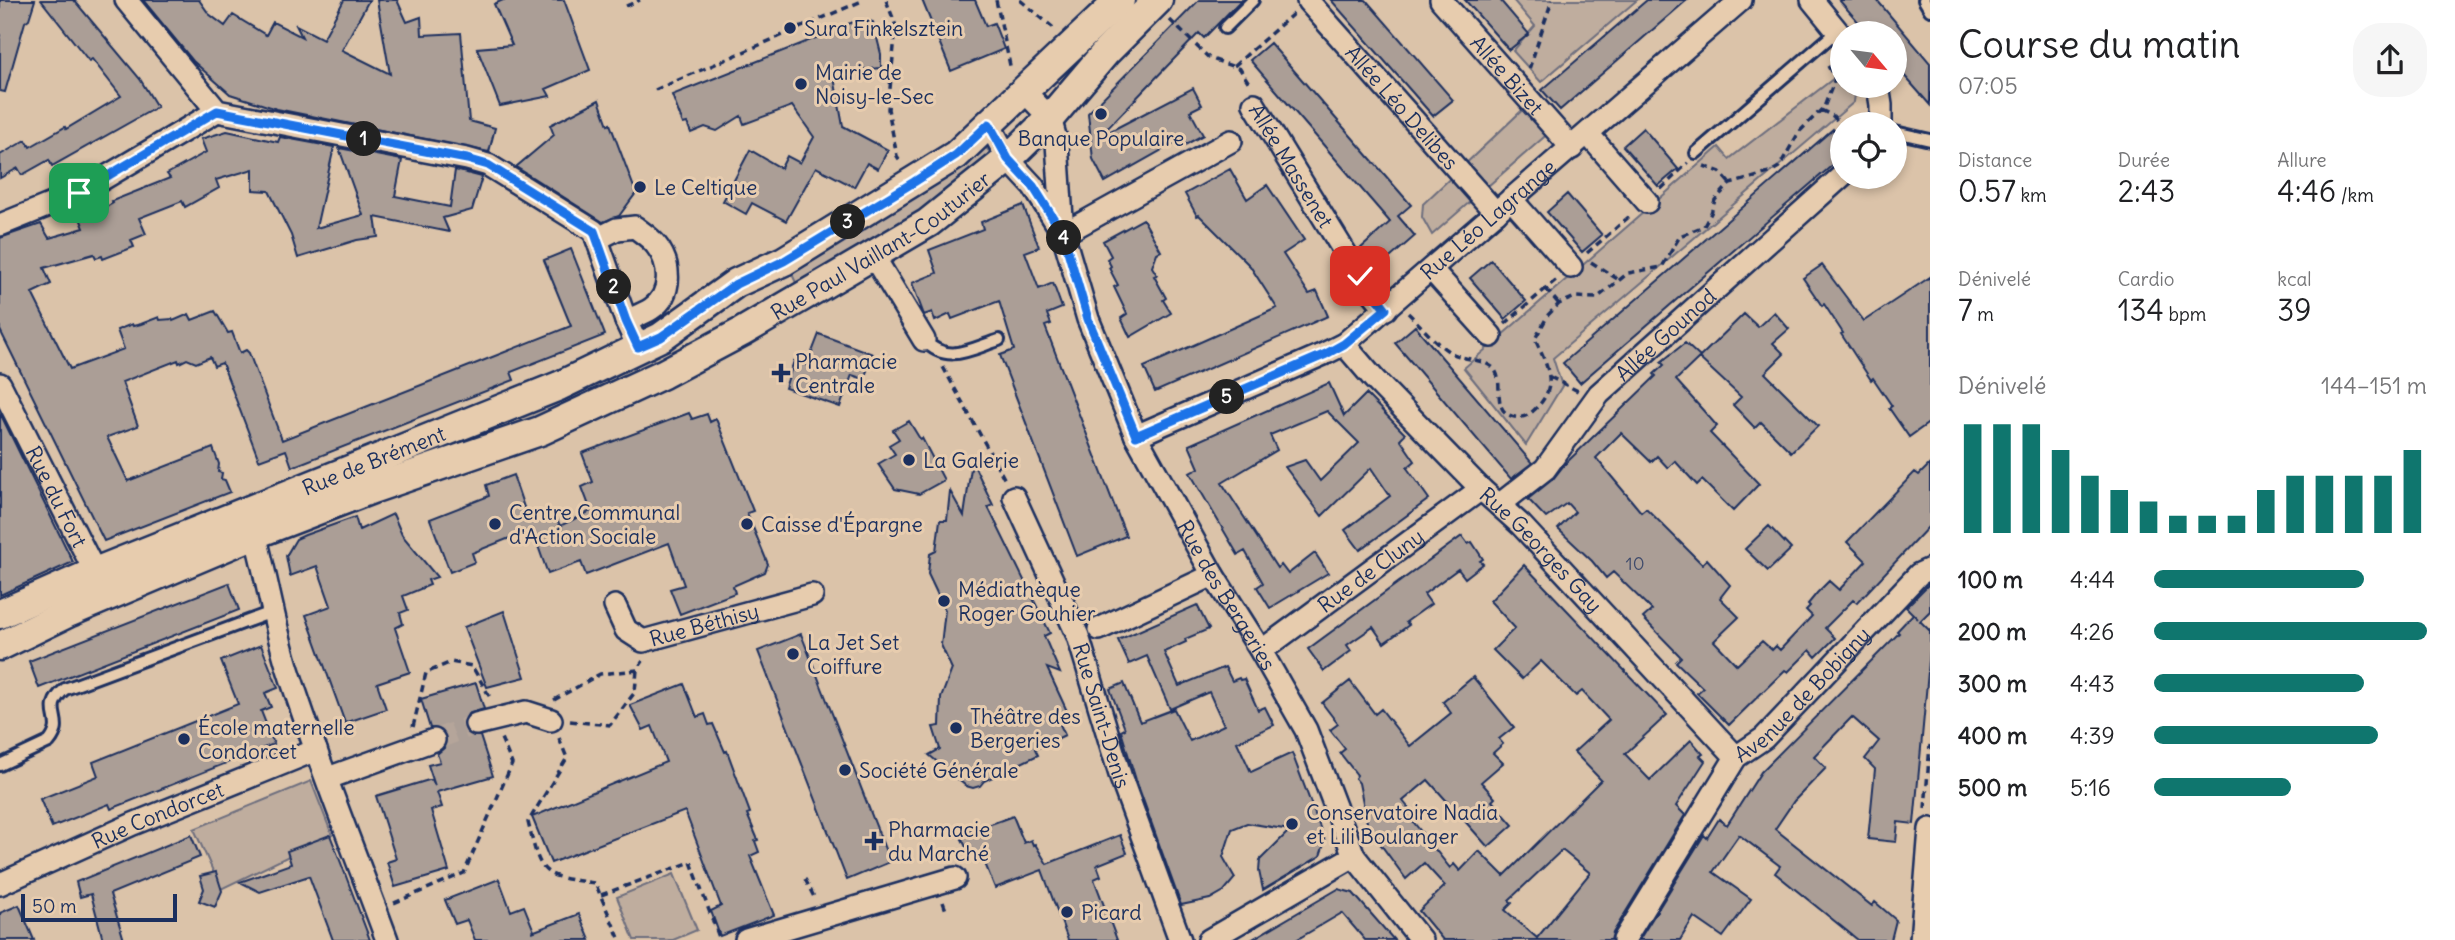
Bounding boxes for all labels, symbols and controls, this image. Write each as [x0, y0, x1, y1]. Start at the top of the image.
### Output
place label: Sura Finkelsztein [804, 15, 963, 42]
marker: Sura Finkelsztein [782, 20, 798, 36]
north arrow [1830, 21, 1908, 98]
map controls [1830, 21, 1907, 189]
text: Course du matin [1958, 21, 2240, 68]
button: share [2353, 23, 2427, 97]
street label: Allée Bizet [1465, 30, 1550, 120]
street label: Allée Léo Delibes [1340, 39, 1465, 175]
place label: Mairie de Noisy-le-Sec [815, 59, 934, 110]
text: 07:05 [1958, 71, 2018, 100]
marker: Mairie de Noisy-le-Sec [793, 76, 809, 92]
street label: Allée Massenet [1243, 98, 1340, 232]
marker: Banque Populaire [1093, 106, 1109, 122]
button: locate [1830, 112, 1907, 189]
pin: 1 [346, 122, 382, 156]
place label: Banque Populaire [1018, 125, 1184, 152]
text: 1 [360, 126, 367, 150]
text: Distance [1958, 148, 2032, 172]
text: Durée [2118, 148, 2170, 172]
text: Allure [2277, 148, 2327, 172]
street label: Rue Léo Lagrange [1414, 153, 1562, 285]
pin [49, 163, 109, 223]
street label: Rue Paul Vaillant-Couturier [766, 165, 996, 326]
text: 0.57 [1958, 172, 2016, 210]
text: 2:43 [2118, 172, 2175, 210]
text: 4:46 [2277, 172, 2336, 210]
icon: arrive [60, 174, 98, 212]
place label: Le Celtique [654, 174, 757, 201]
marker: Le Celtique [632, 179, 648, 195]
text: km [2016, 183, 2047, 207]
text: /km [2336, 183, 2374, 207]
pin: 3 [830, 204, 866, 240]
text: 3 [842, 209, 853, 233]
pin: 4 [1046, 220, 1082, 256]
text: 4 [1058, 225, 1069, 249]
pin [1330, 246, 1390, 306]
icon: check [1341, 257, 1379, 295]
text: Dénivelé [1958, 267, 2031, 291]
text: Cardio [2118, 267, 2175, 291]
text: kcal [2277, 267, 2312, 291]
pin: 2 [596, 270, 632, 304]
text: 2 [608, 274, 619, 298]
street label: Allée Gounod [1609, 282, 1721, 387]
text: 7 [1958, 291, 1973, 329]
text: 134 [2118, 291, 2164, 329]
text: 39 [2277, 291, 2312, 329]
text: m [1973, 302, 1994, 326]
text: bpm [2164, 302, 2206, 326]
place label: Pharmacie Centrale [795, 348, 897, 399]
marker: Pharmacie Centrale [773, 365, 789, 381]
text: Dénivelé [1958, 371, 2046, 400]
text: 144–151 m [2321, 371, 2427, 400]
pin: 5 [1210, 380, 1244, 414]
text: 5 [1221, 384, 1232, 408]
street label: Rue de Brément [298, 419, 449, 501]
street label: Rue du Fort [20, 441, 94, 552]
place label: La Galerie [923, 447, 1019, 474]
marker: La Galerie [901, 452, 917, 468]
street label: Rue Georges Gay [1474, 481, 1608, 618]
place label: Centre Communal d'Action Sociale [509, 499, 680, 550]
place label: Caisse d'Épargne [761, 511, 923, 538]
street label: Rue des Bergeries [1172, 515, 1283, 675]
marker: Centre Communal d'Action Sociale [487, 516, 503, 532]
marker: Caisse d'Épargne [739, 516, 755, 532]
street label: Rue de Cluny [1312, 522, 1429, 618]
house number: 10 [1626, 552, 1645, 575]
text: 100 m [1958, 565, 2023, 594]
text: 4:44 [2070, 565, 2115, 594]
place label: Médiathèque Roger Gouhier [958, 576, 1096, 627]
marker: Médiathèque Roger Gouhier [936, 593, 952, 609]
street label: Rue Béthisy [646, 597, 762, 652]
text: 200 m [1958, 617, 2027, 646]
text: 4:26 [2070, 617, 2114, 646]
street label: Avenue de Bobigny [1729, 621, 1876, 768]
place label: La Jet Set Coiffure [807, 629, 899, 680]
street label: Rue Saint-Denis [1067, 640, 1137, 792]
marker: La Jet Set Coiffure [785, 646, 801, 662]
text: 300 m [1958, 669, 2027, 698]
text: 4:43 [2070, 669, 2115, 698]
place label: Théâtre des Bergeries [970, 703, 1081, 754]
place label: École maternelle Condorcet [198, 714, 355, 765]
marker: Théâtre des Bergeries [948, 720, 964, 736]
text: 400 m [1958, 721, 2027, 750]
text: 4:39 [2070, 721, 2115, 750]
marker: École maternelle Condorcet [176, 731, 192, 747]
place label: Société Générale [859, 757, 1019, 784]
marker: Société Générale [837, 762, 853, 778]
text: 500 m [1958, 773, 2027, 802]
text: 5:16 [2070, 773, 2111, 802]
street label: Rue Condorcet [87, 775, 227, 854]
place label: Conservatoire Nadia et Lili Boulanger [1306, 799, 1498, 850]
place label: Pharmacie du Marché [888, 816, 990, 867]
marker: Conservatoire Nadia et Lili Boulanger [1284, 816, 1300, 832]
marker: Pharmacie du Marché [866, 833, 882, 849]
scale bar [21, 891, 177, 923]
text: 50 m [32, 894, 77, 918]
place label: Picard [1081, 899, 1142, 926]
marker: Picard [1059, 904, 1075, 920]

